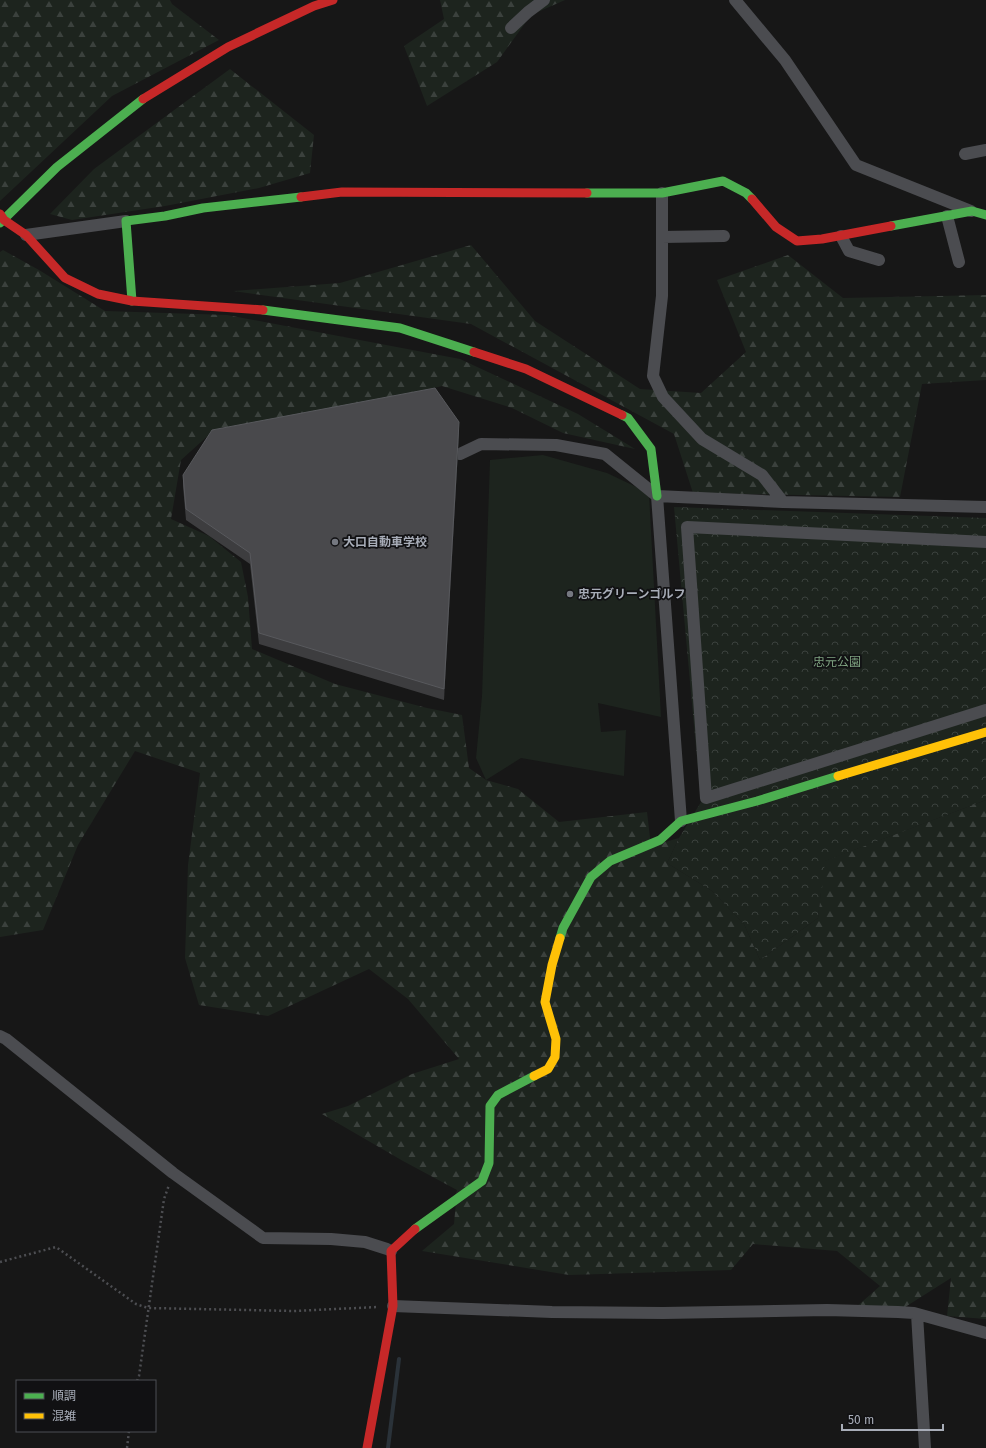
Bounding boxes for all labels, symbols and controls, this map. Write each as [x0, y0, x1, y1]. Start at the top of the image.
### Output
place label: 大口自動車学校 [343, 535, 427, 549]
marker: 大口自動車学校 [330, 537, 340, 547]
place label: 忠元グリーンゴルフ [578, 587, 685, 601]
marker: 忠元グリーンゴルフ [565, 589, 575, 599]
park label: 忠元公園 [813, 655, 861, 669]
legend [16, 1380, 156, 1432]
text: 順調 [52, 1389, 76, 1403]
scale bar [842, 1406, 943, 1432]
text: 混雑 [52, 1409, 76, 1423]
text: 50 m [848, 1413, 874, 1427]

